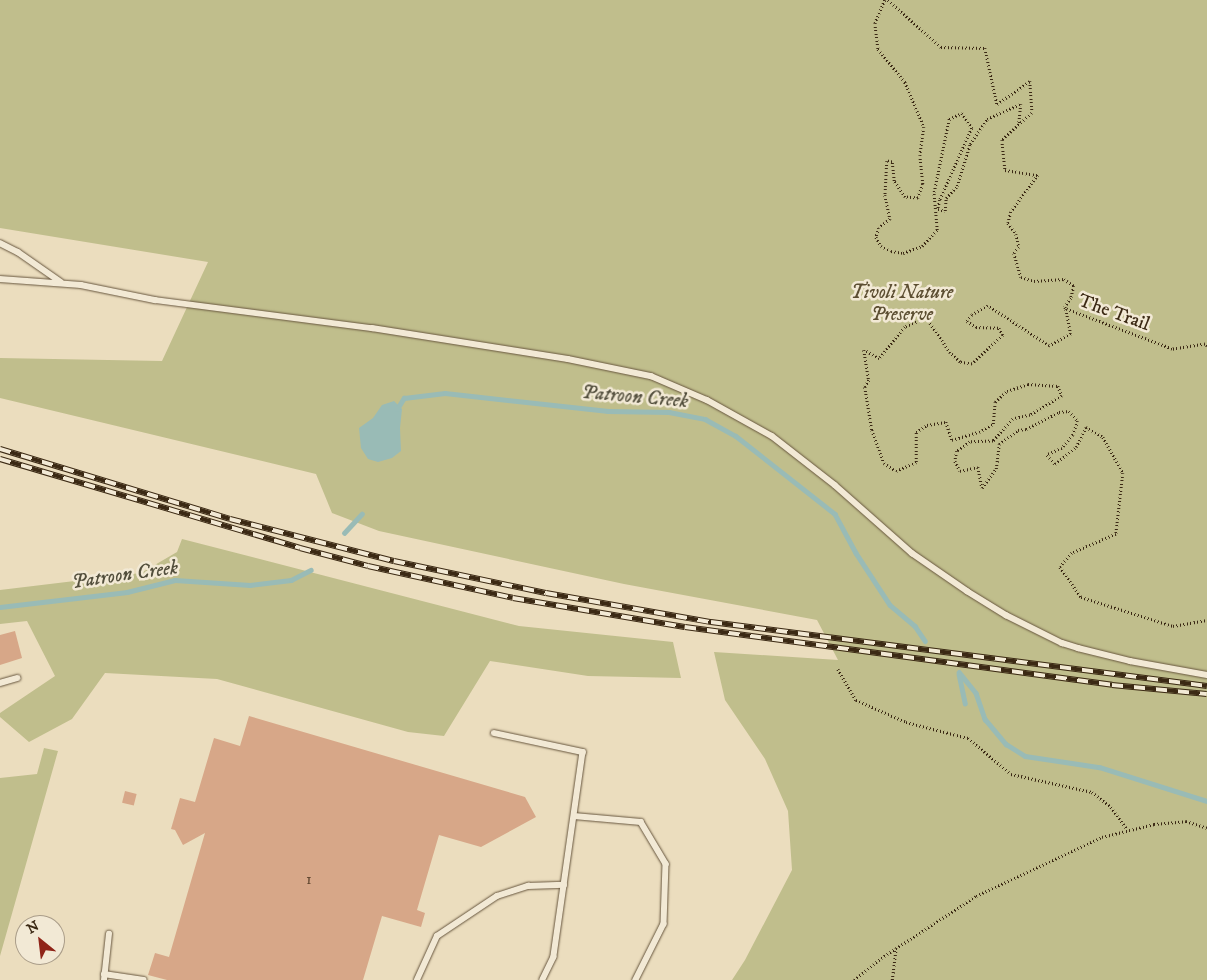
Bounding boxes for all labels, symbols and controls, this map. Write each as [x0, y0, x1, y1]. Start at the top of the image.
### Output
park label: Tivoli Nature Preserve [851, 282, 953, 326]
street label: The Trail [1075, 290, 1153, 336]
water label: Patroon Creek [581, 380, 689, 414]
water label: Patroon Creek [70, 556, 180, 594]
house number: 1 [306, 869, 312, 889]
north arrow [15, 915, 65, 965]
text: N [24, 917, 43, 938]

